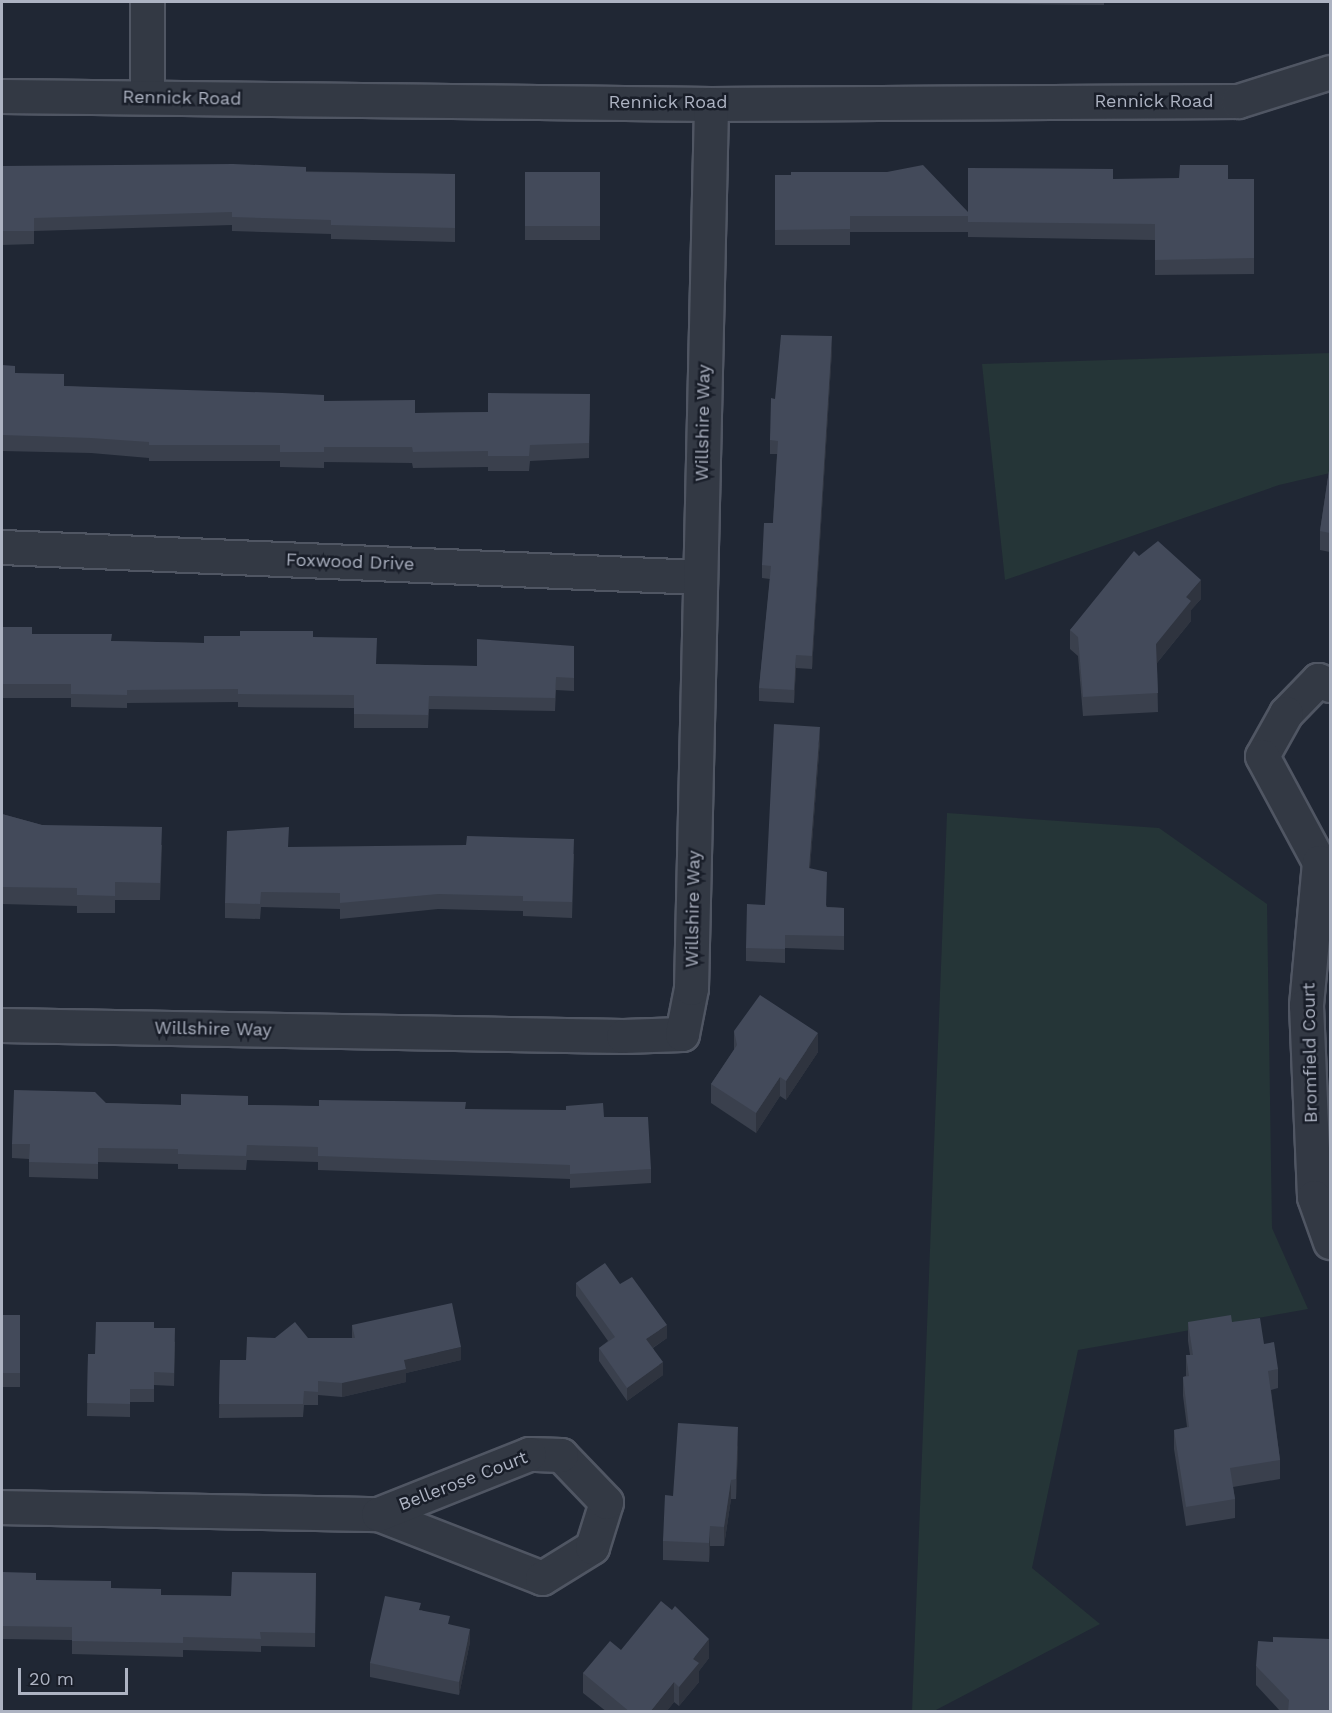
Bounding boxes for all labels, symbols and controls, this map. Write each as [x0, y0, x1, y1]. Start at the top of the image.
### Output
street label: Rennick Road [122, 86, 242, 110]
street label: Rennick Road [1094, 90, 1214, 112]
street label: Rennick Road [608, 91, 728, 113]
street label: Willshire Way [691, 364, 715, 482]
street label: Foxwood Drive [285, 549, 415, 575]
street label: Willshire Way [681, 850, 705, 968]
street label: Bromfield Court [1298, 983, 1322, 1123]
street label: Willshire Way [154, 1017, 272, 1041]
street label: Bellerose Court [396, 1447, 530, 1515]
scale bar [21, 1656, 130, 1694]
text: 20 m [29, 1668, 74, 1689]

